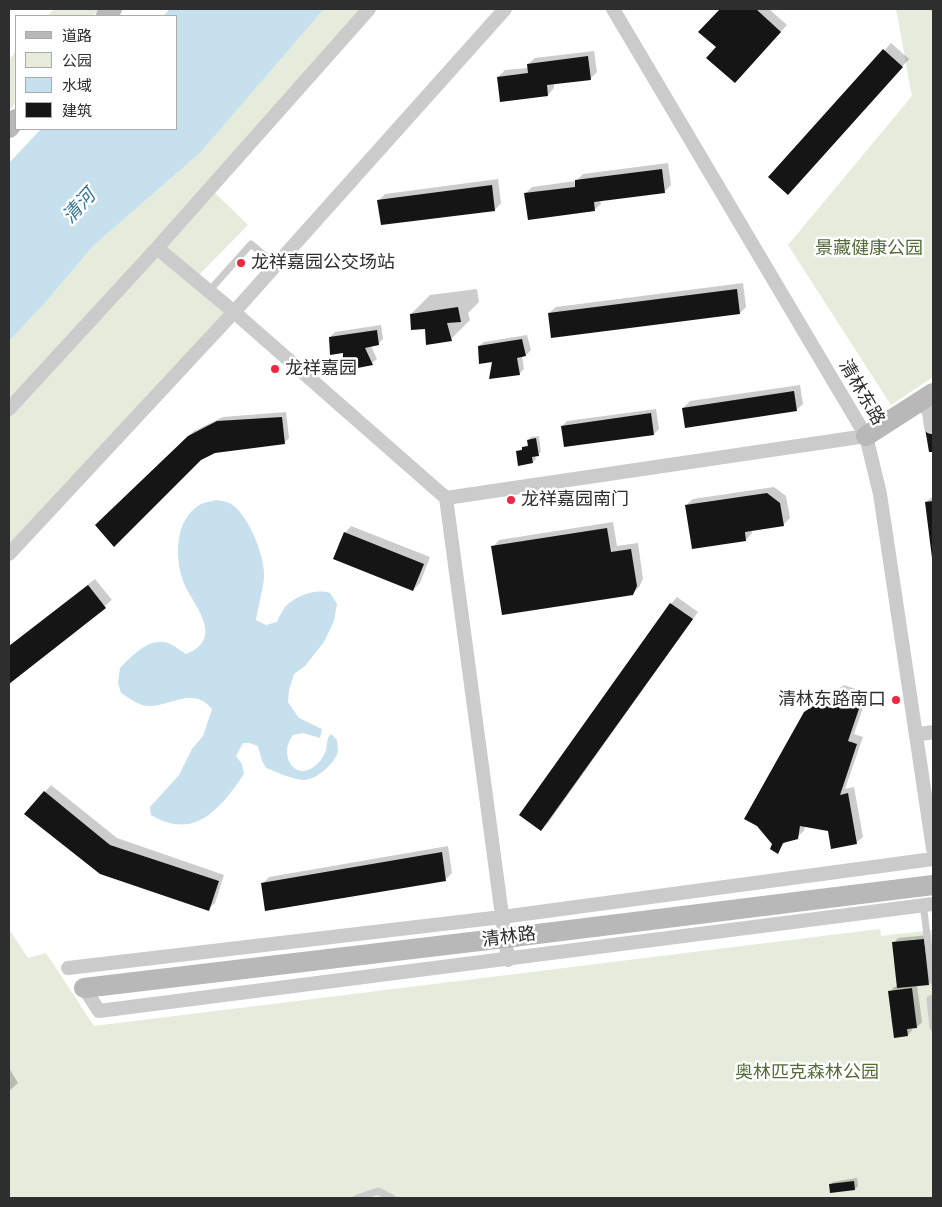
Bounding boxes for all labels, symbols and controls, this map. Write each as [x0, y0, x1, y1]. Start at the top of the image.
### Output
legend [15, 15, 178, 130]
text: 道路 [62, 27, 92, 45]
text: 公园 [62, 52, 92, 70]
text: 水域 [62, 77, 92, 95]
text: 建筑 [62, 102, 92, 120]
water label: 清河 [59, 185, 101, 229]
park label: 景藏健康公园 [815, 238, 923, 260]
place label: 龙祥嘉园公交场站 [251, 252, 395, 274]
marker: 龙祥嘉园公交场站 [235, 257, 247, 269]
street label: 清林东路 [834, 356, 888, 430]
place label: 龙祥嘉园 [285, 358, 357, 380]
marker: 龙祥嘉园 [269, 363, 281, 375]
place label: 龙祥嘉园南门 [521, 489, 629, 511]
marker: 龙祥嘉园南门 [505, 494, 517, 506]
place label: 清林东路南口 [778, 689, 886, 711]
marker: 清林东路南口 [890, 694, 902, 706]
street label: 清林路 [481, 924, 537, 952]
park label: 奥林匹克森林公园 [735, 1062, 879, 1084]

